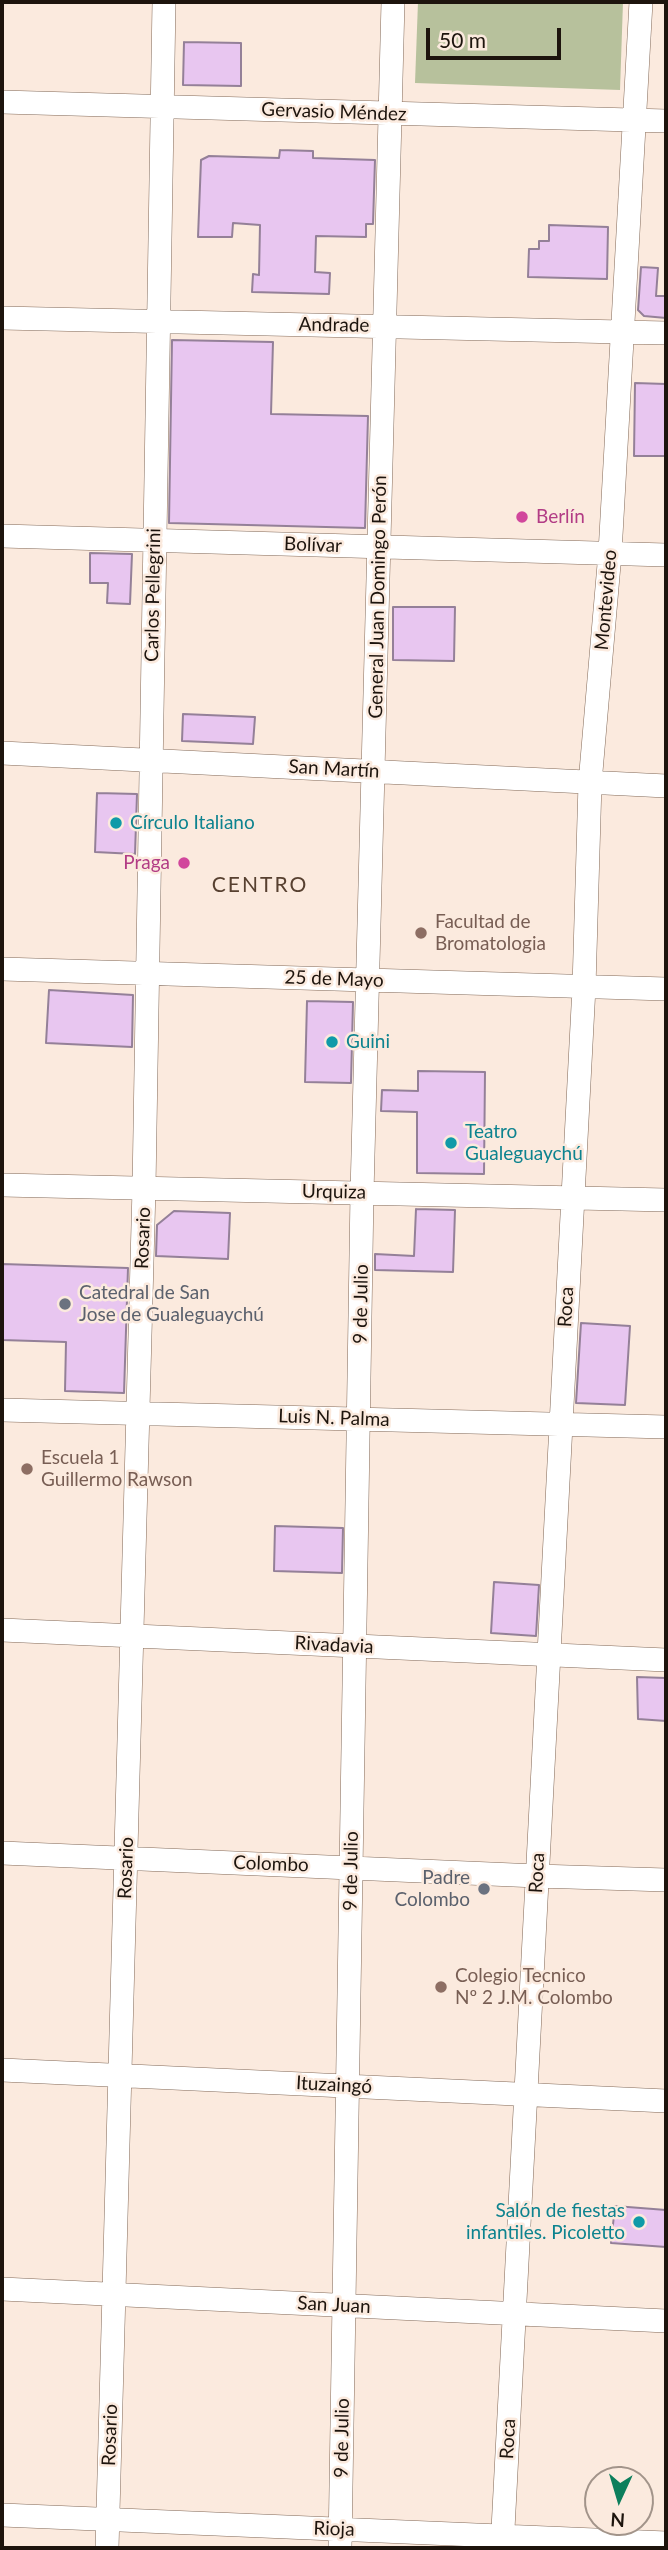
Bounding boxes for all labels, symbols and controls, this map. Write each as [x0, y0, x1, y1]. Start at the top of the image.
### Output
scale bar [430, 14, 565, 58]
text: 50 m [439, 27, 486, 52]
street label: Gervasio Méndez [261, 98, 407, 126]
street label: Andrade [298, 313, 370, 337]
street label: General Juan Domingo Perón [364, 475, 392, 719]
place label: Berlín [536, 506, 585, 528]
marker: Berlín [514, 509, 530, 525]
street label: Carlos Pellegrini [140, 528, 166, 662]
street label: Bolívar [284, 533, 342, 557]
street label: Montevideo [590, 549, 622, 651]
street label: San Martín [288, 755, 380, 783]
place label: Círculo Italiano [130, 812, 255, 834]
marker: Círculo Italiano [108, 815, 124, 831]
place label: Praga [123, 852, 170, 874]
marker: Praga [176, 855, 192, 871]
district label: CENTRO [213, 872, 307, 898]
place label: Facultad de Bromatologia [435, 911, 546, 955]
marker: Facultad de Bromatologia [413, 925, 429, 941]
street label: 25 de Mayo [284, 966, 384, 992]
place label: Guini [346, 1031, 390, 1053]
marker: Guini [324, 1034, 340, 1050]
place label: Teatro Gualeguaychú [465, 1121, 583, 1165]
marker: Teatro Gualeguaychú [443, 1135, 459, 1151]
street label: Urquiza [302, 1180, 366, 1204]
street label: Rosario [131, 1207, 155, 1269]
street label: 9 de Julio [349, 1264, 373, 1344]
place label: Catedral de San Jose de Gualeguaychú [79, 1282, 264, 1326]
street label: Roca [554, 1286, 578, 1328]
marker: Catedral de San Jose de Gualeguaychú [57, 1296, 73, 1312]
street label: Luis N. Palma [278, 1405, 390, 1431]
place label: Escuela 1 Guillermo Rawson [41, 1447, 193, 1491]
marker: Escuela 1 Guillermo Rawson [19, 1461, 35, 1477]
street label: Rivadavia [294, 1632, 374, 1658]
street label: 9 de Julio [339, 1831, 363, 1911]
street label: Rosario [114, 1837, 138, 1899]
street label: Colombo [233, 1851, 309, 1877]
street label: Roca [525, 1852, 549, 1894]
place label: Padre Colombo [394, 1867, 470, 1911]
marker: Padre Colombo [476, 1881, 492, 1897]
place label: Colegio Tecnico Nº 2 J.M. Colombo [455, 1965, 613, 2009]
marker: Colegio Tecnico Nº 2 J.M. Colombo [433, 1979, 449, 1995]
street label: Ituzaingó [295, 2072, 373, 2098]
place label: Salón de fiestas infantiles. Picoletto [466, 2200, 625, 2244]
marker: Salón de fiestas infantiles. Picoletto [631, 2214, 647, 2230]
street label: San Juan [297, 2292, 371, 2318]
street label: 9 de Julio [330, 2398, 354, 2478]
street label: Rosario [98, 2404, 122, 2466]
street label: Roca [496, 2418, 520, 2460]
north arrow [584, 2466, 654, 2536]
text: N [610, 2508, 626, 2532]
street label: Rioja [313, 2517, 355, 2541]

